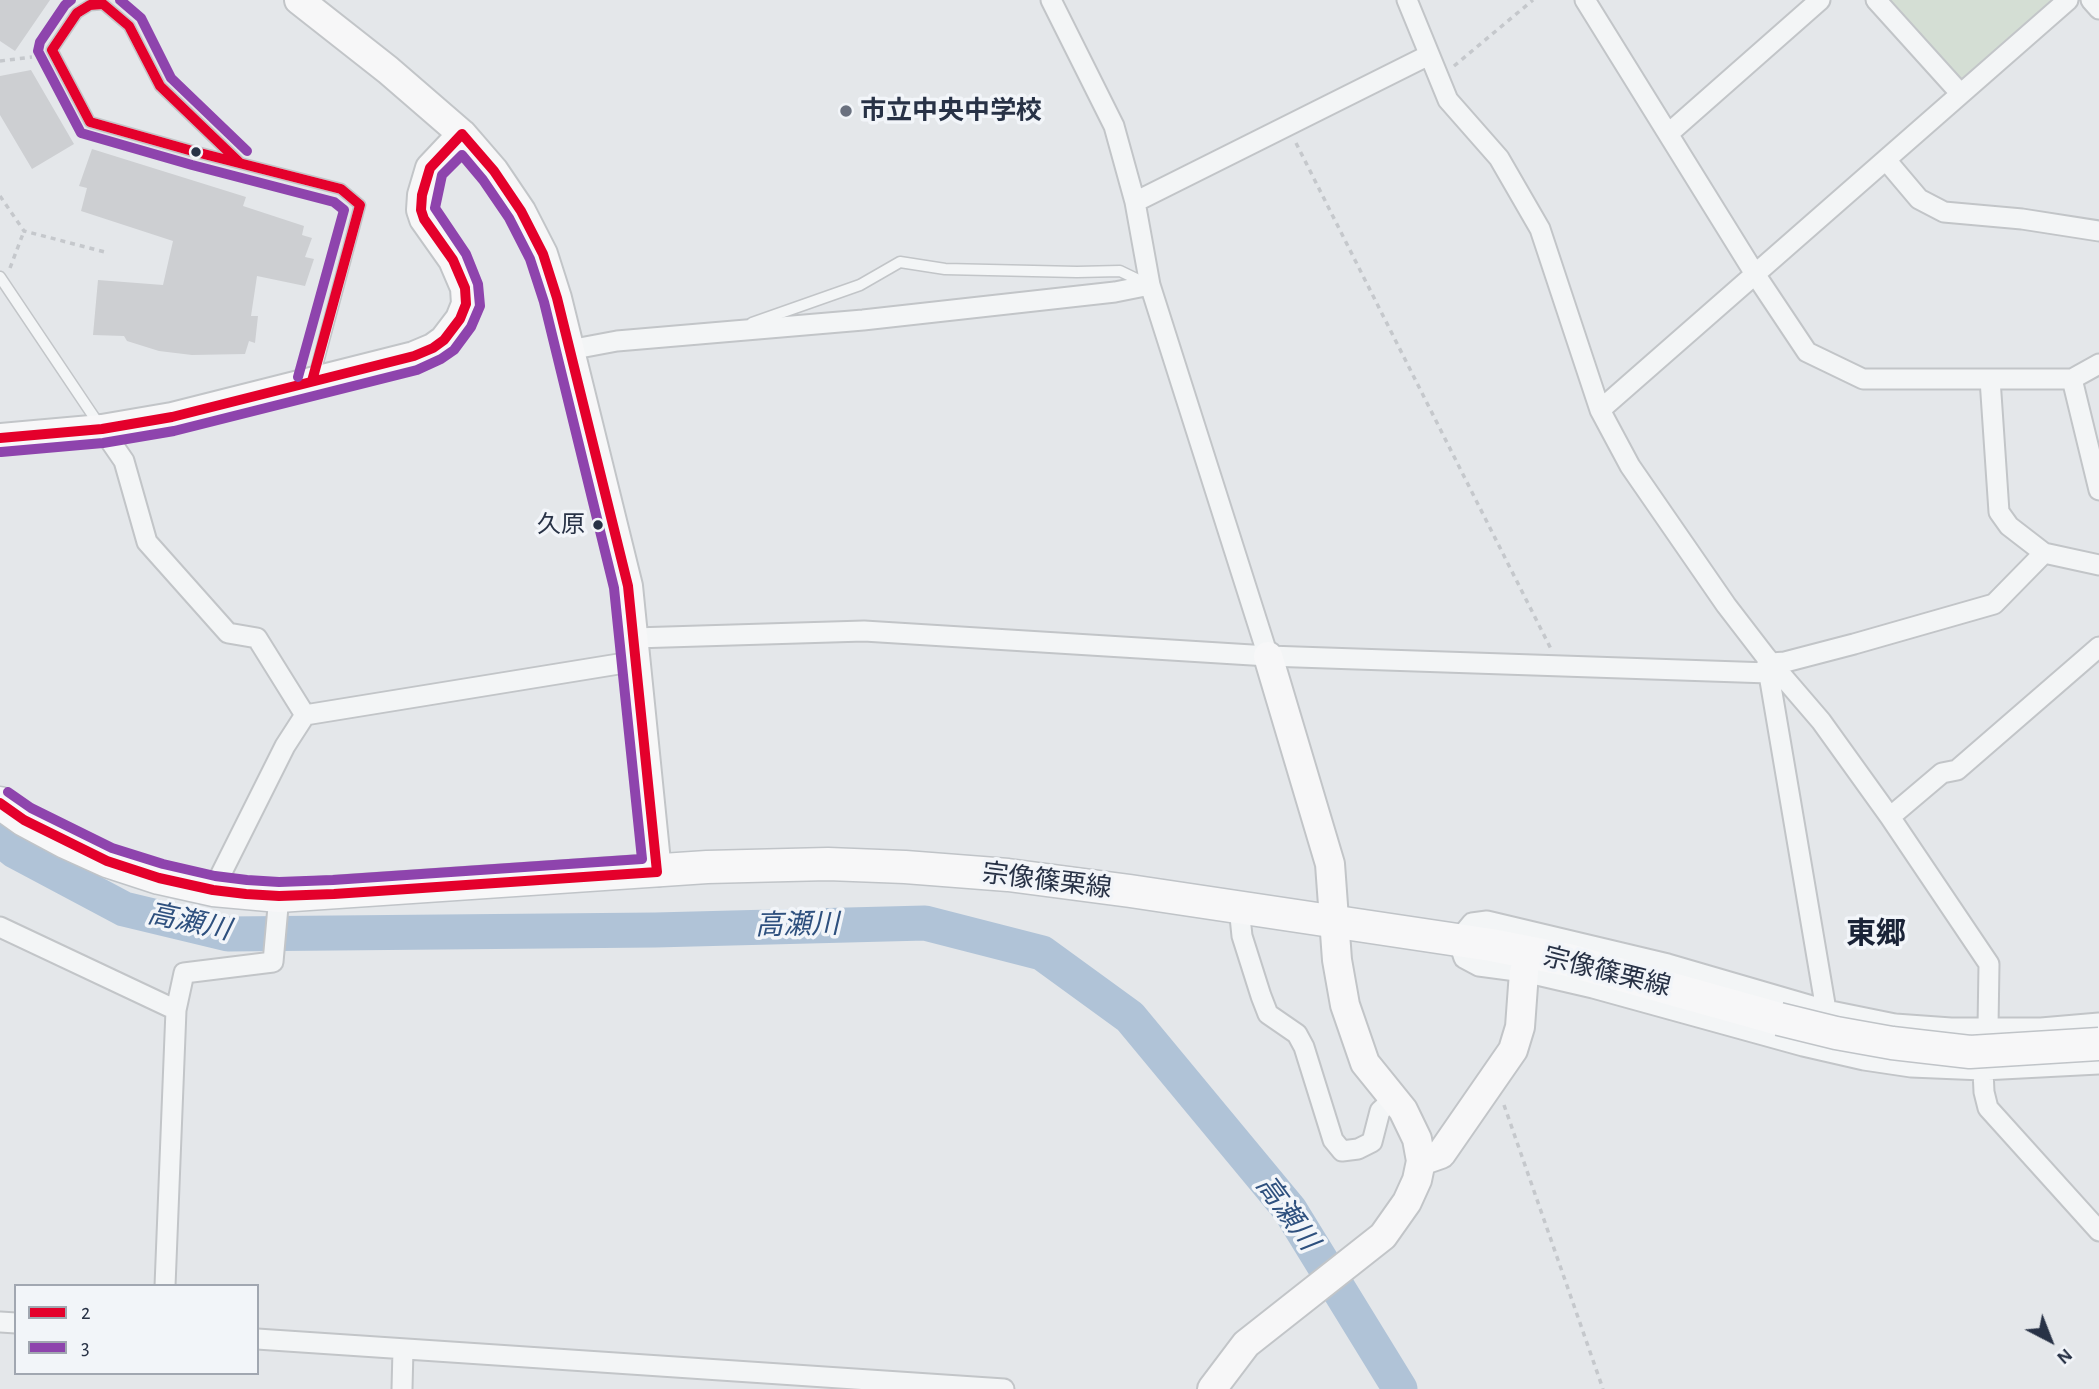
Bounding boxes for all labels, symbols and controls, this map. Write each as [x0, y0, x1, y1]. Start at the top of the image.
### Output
place label: 市立中央中学校 [860, 95, 1042, 127]
marker: 市立中央中学校 [838, 103, 854, 119]
unlabelled marker [189, 145, 203, 159]
place label: 久原 [537, 511, 585, 539]
marker: 久原 [591, 518, 605, 532]
street label: 宗像篠栗線 [981, 858, 1113, 904]
water label: 高瀬川 [144, 897, 234, 947]
water label: 高瀬川 [755, 907, 839, 943]
district label: 東郷 [1846, 916, 1906, 952]
street label: 宗像篠栗線 [1540, 941, 1674, 1003]
water label: 高瀬川 [1249, 1169, 1325, 1257]
legend [14, 1284, 259, 1375]
text: 2 [81, 1302, 91, 1323]
north arrow [2015, 1305, 2085, 1375]
text: 3 [81, 1337, 90, 1358]
text: N [2053, 1344, 2076, 1367]

